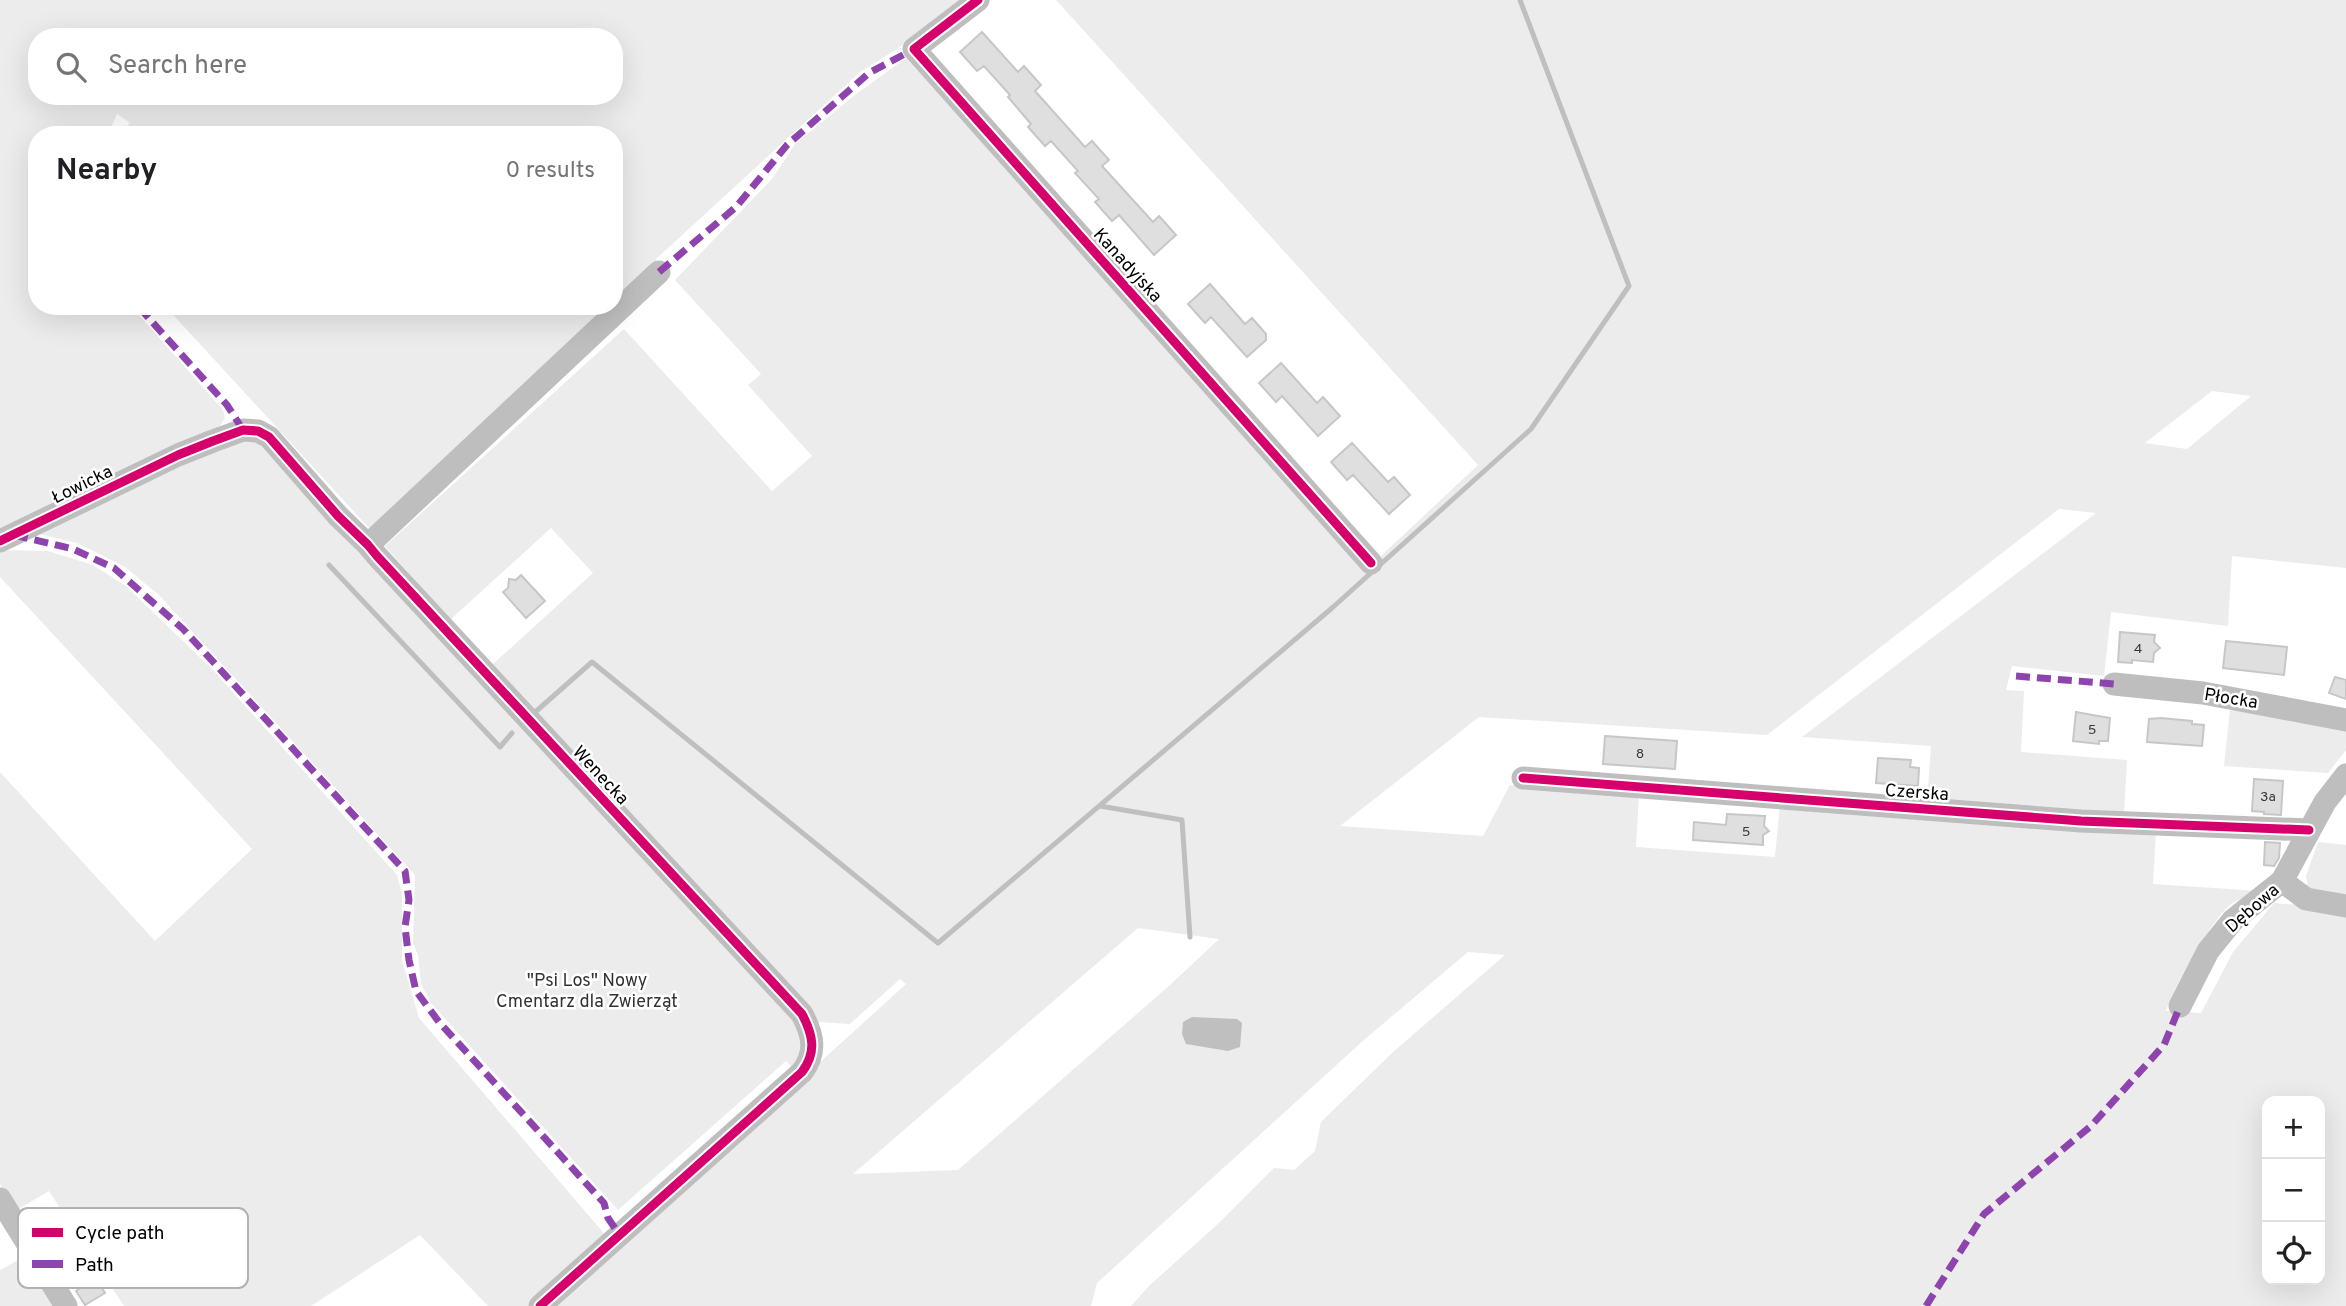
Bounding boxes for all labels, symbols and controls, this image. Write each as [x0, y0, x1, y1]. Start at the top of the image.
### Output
search box [28, 28, 623, 105]
icon: search [52, 48, 90, 86]
text: Search here [108, 50, 247, 83]
text: Nearby [56, 153, 157, 190]
text: 0 results [506, 157, 595, 186]
street label: Kanadyjska [1087, 224, 1166, 308]
street label: Łowicka [48, 461, 117, 510]
house number: 4 [2134, 641, 2142, 658]
street label: Płocka [2202, 684, 2259, 715]
house number: 5 [2088, 722, 2096, 739]
street label: Wenecka [567, 742, 633, 810]
house number: 8 [1636, 746, 1644, 763]
street label: Czerska [1884, 780, 1950, 807]
house number: 3a [2260, 789, 2276, 806]
house number: 5 [1742, 824, 1750, 841]
street label: Dębowa [2221, 879, 2285, 939]
park label: "Psi Los" Nowy Cmentarz dla Zwierząt [496, 970, 678, 1014]
map controls [2262, 1096, 2325, 1285]
button: + [2262, 1096, 2325, 1159]
button: − [2262, 1159, 2325, 1222]
legend [18, 1208, 248, 1288]
text: Cycle path [75, 1222, 164, 1246]
button: locate [2262, 1222, 2325, 1285]
text: Path [75, 1254, 114, 1278]

